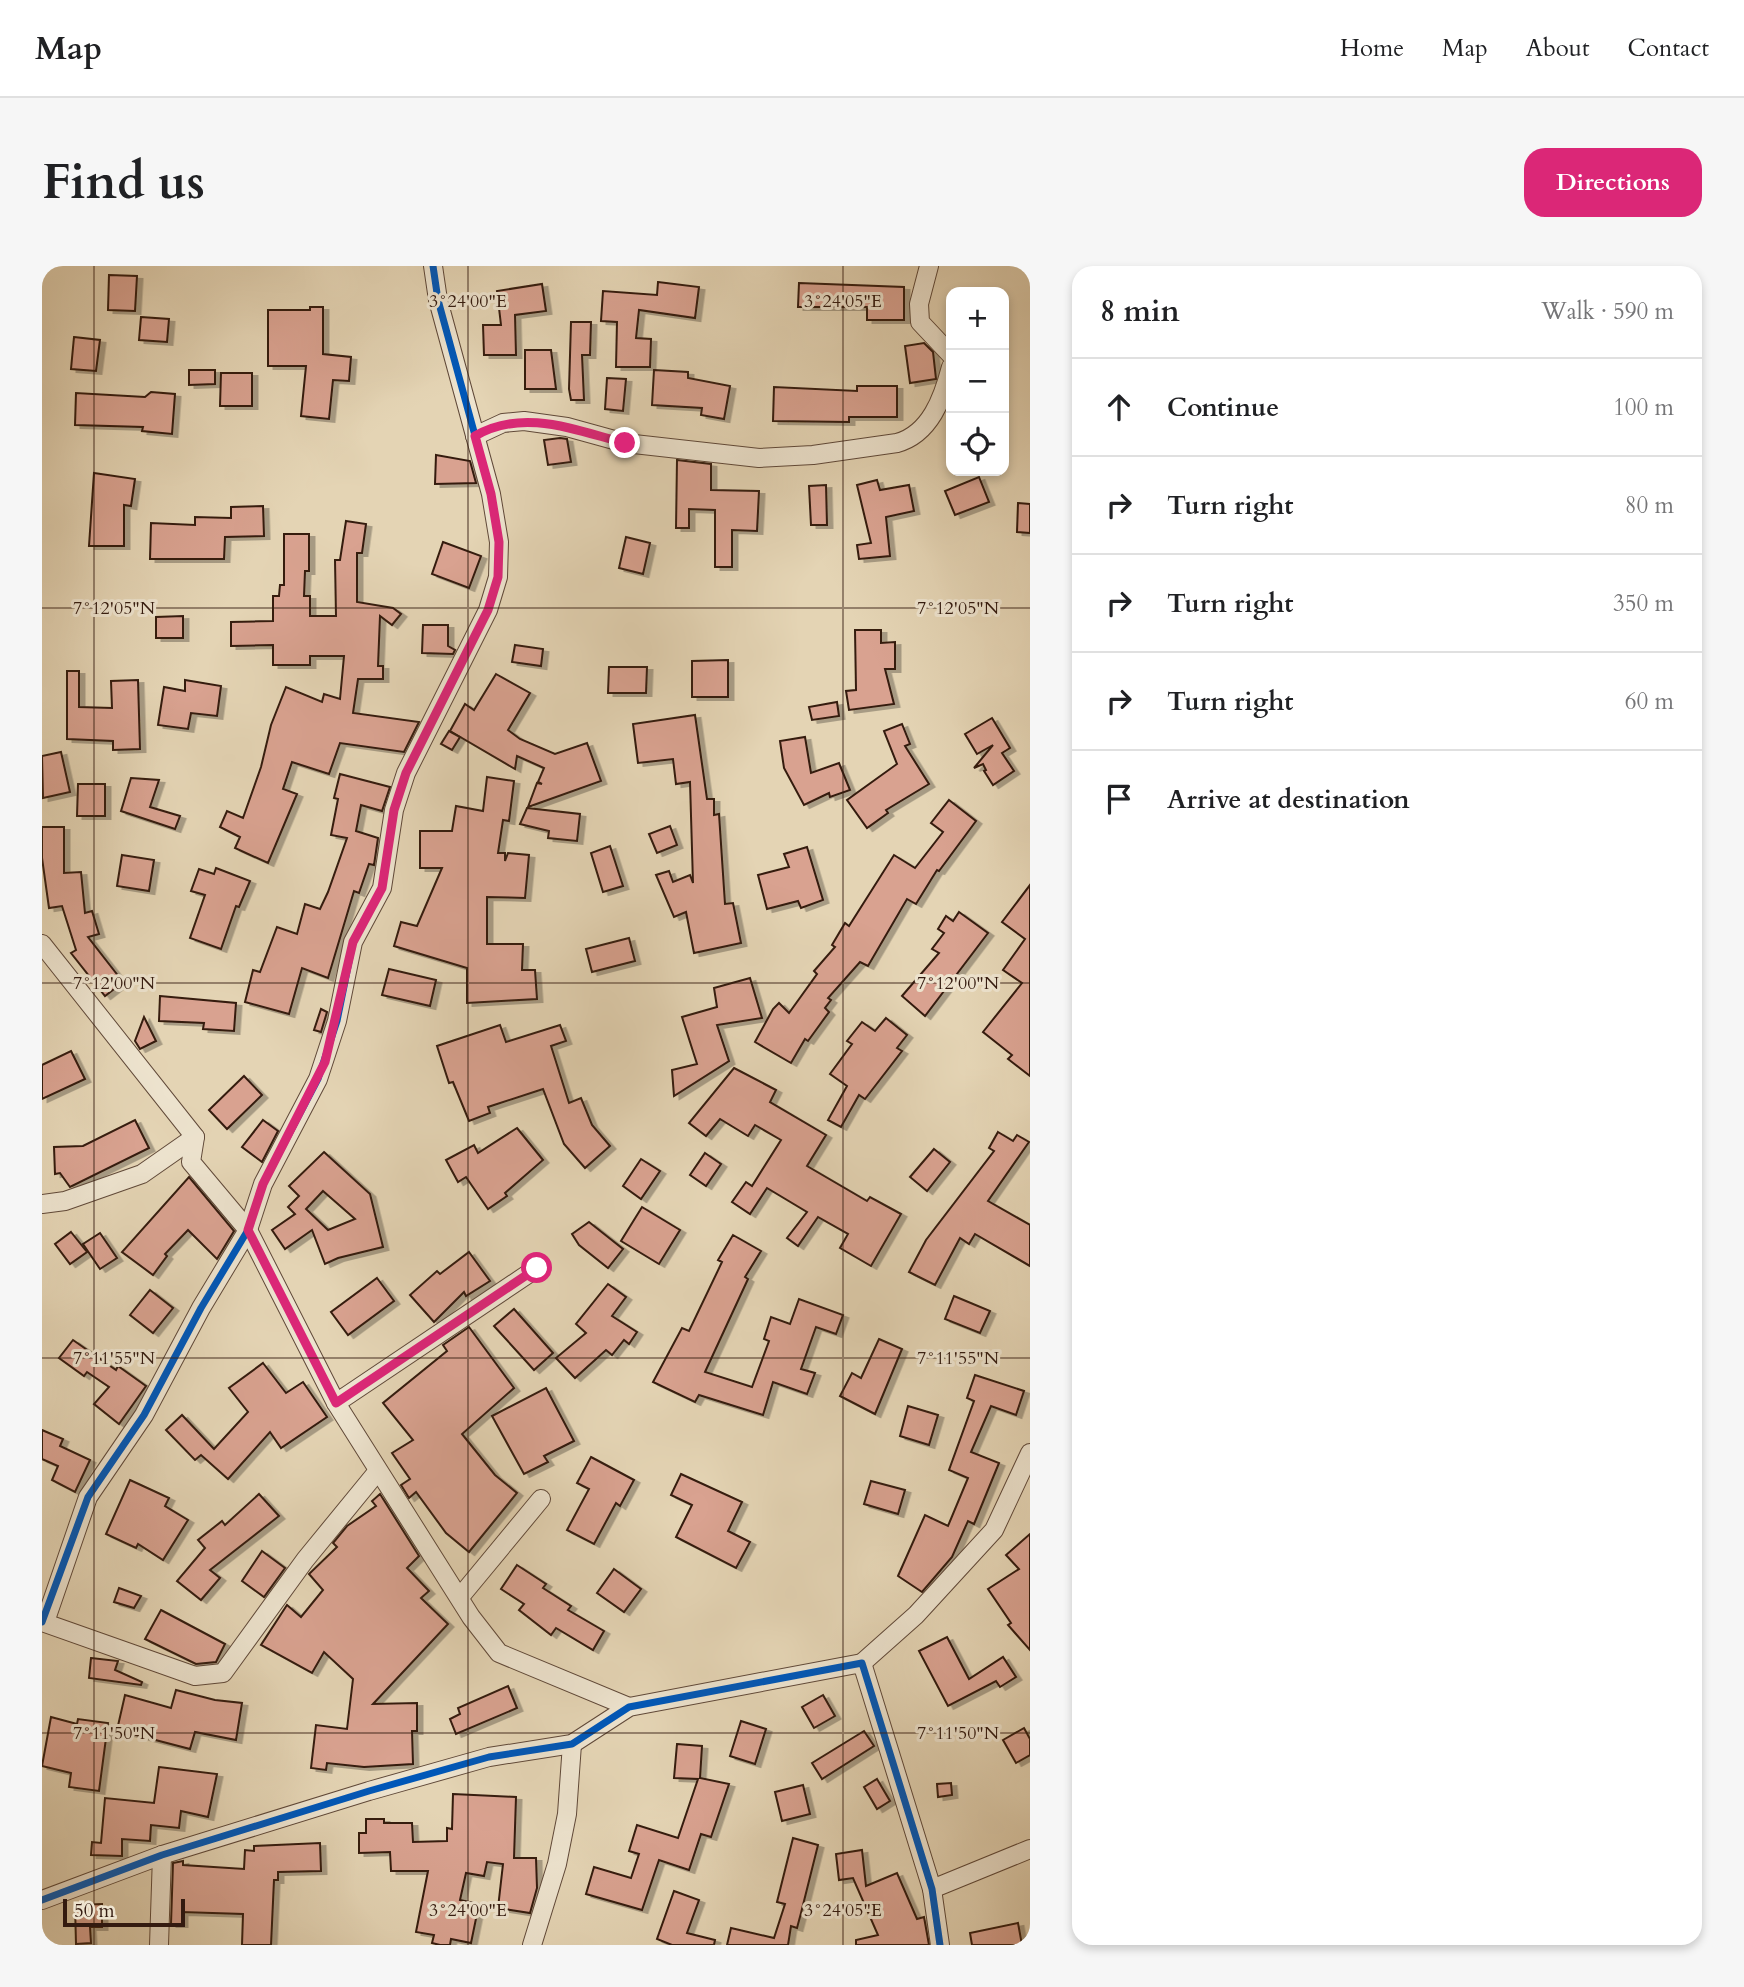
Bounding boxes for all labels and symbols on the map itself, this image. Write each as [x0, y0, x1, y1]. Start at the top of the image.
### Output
text: 3°24'00"E [429, 289, 507, 314]
text: 3°24'05"E [804, 289, 882, 314]
route end [609, 427, 640, 458]
text: 7°12'05"N [73, 596, 156, 621]
text: 7°12'05"N [917, 596, 1000, 621]
text: 7°12'00"N [73, 971, 156, 996]
text: 7°12'00"N [917, 971, 1000, 996]
route start [521, 1252, 552, 1283]
text: 7°11'55"N [73, 1346, 156, 1371]
text: 7°11'55"N [917, 1346, 1000, 1371]
text: 7°11'50"N [73, 1721, 156, 1746]
text: 7°11'50"N [917, 1721, 1000, 1746]
scale bar [63, 1896, 186, 1928]
text: 3°24'00"E [429, 1898, 507, 1923]
text: 3°24'05"E [804, 1898, 882, 1923]

